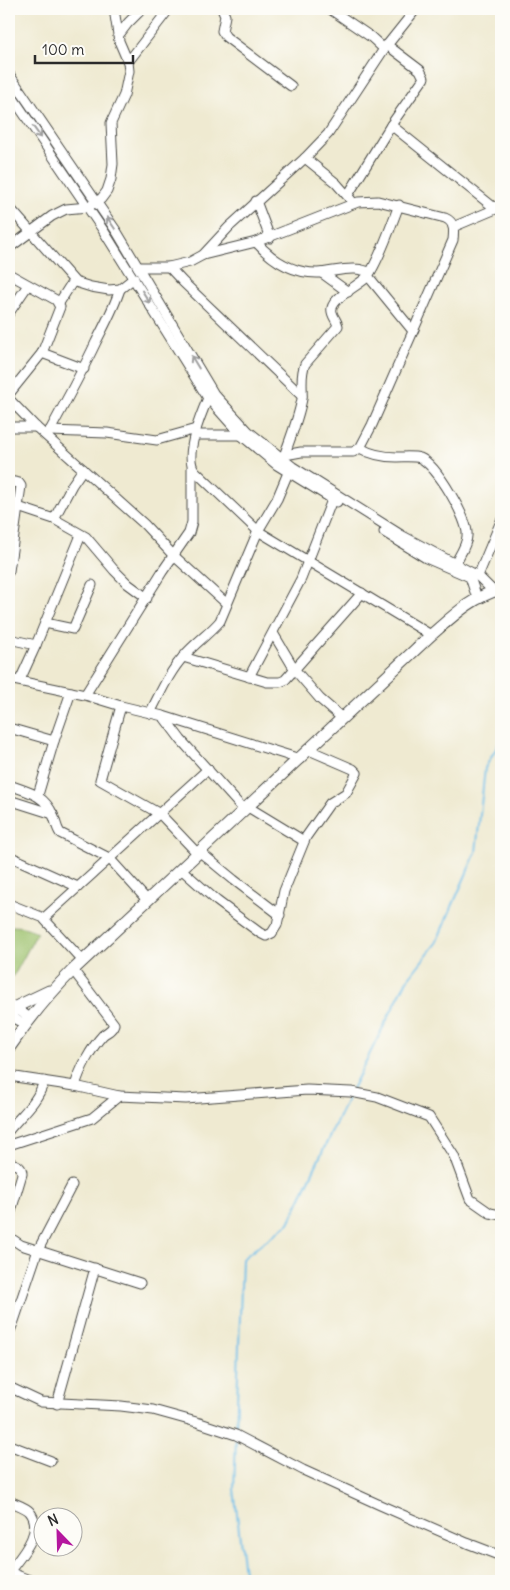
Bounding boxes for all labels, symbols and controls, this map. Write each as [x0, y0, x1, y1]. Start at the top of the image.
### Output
scale bar [35, 32, 132, 64]
text: 100 m [42, 40, 84, 59]
one-way arrow [32, 125, 42, 139]
one-way arrow [106, 217, 116, 231]
one-way arrow [140, 290, 151, 304]
one-way arrow [190, 355, 200, 369]
north arrow [32, 1508, 82, 1558]
text: N [45, 1510, 61, 1530]

